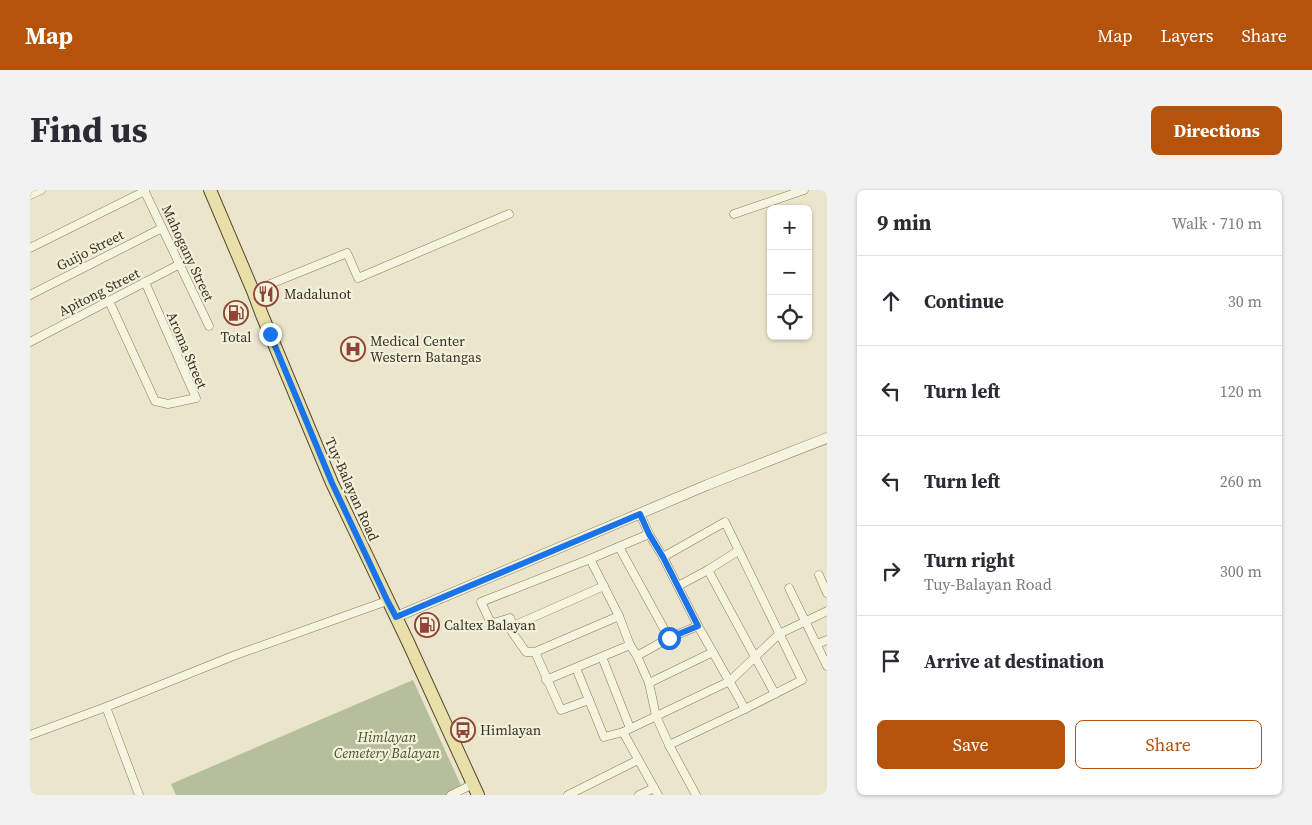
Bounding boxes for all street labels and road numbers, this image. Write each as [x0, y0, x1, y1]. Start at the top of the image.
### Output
street label: Mahogany Street [157, 202, 219, 305]
street label: Guijo Street [53, 224, 127, 275]
street label: Apitong Street [55, 263, 143, 321]
street label: Aroma Street [162, 308, 212, 392]
street label: Tuy-Balayan Road [320, 434, 384, 544]

